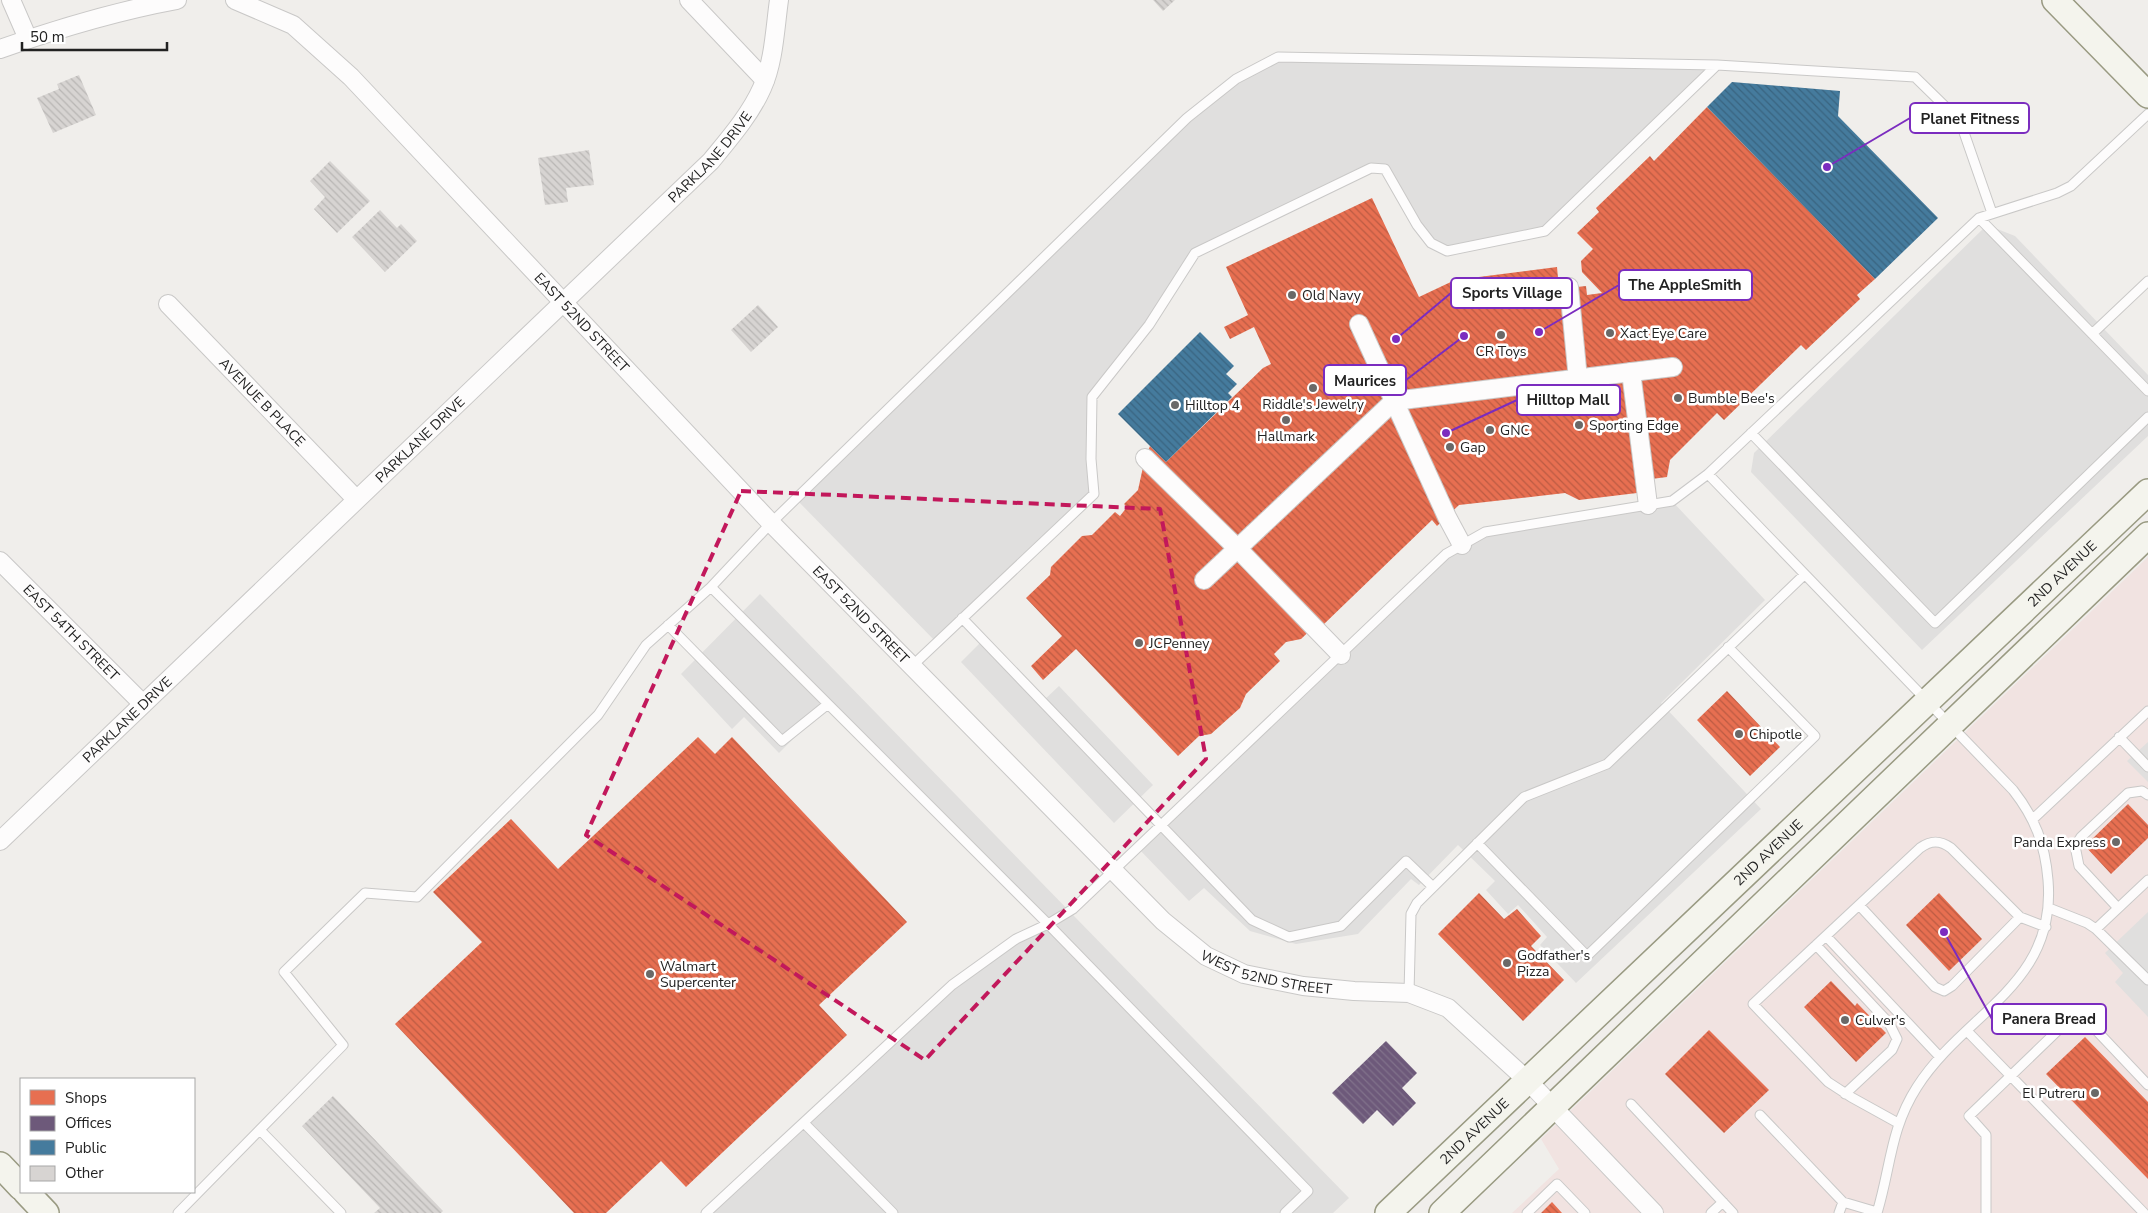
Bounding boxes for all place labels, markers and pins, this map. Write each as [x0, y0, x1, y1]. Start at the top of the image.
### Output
callout: Planet Fitness [1910, 103, 2029, 133]
callout: The AppleSmith [1619, 270, 1752, 300]
callout: Sports Village [1451, 278, 1572, 308]
place label: Old Navy [1302, 286, 1362, 305]
marker: Old Navy [1286, 289, 1298, 301]
place label: Xact Eye Care [1620, 324, 1707, 343]
marker: Xact Eye Care [1604, 327, 1616, 339]
marker: CR Toys [1495, 329, 1507, 341]
place label: CR Toys [1475, 342, 1527, 361]
callout: Maurices [1324, 365, 1406, 395]
marker: Riddle's Jewelry [1307, 382, 1319, 394]
callout: Hilltop Mall [1517, 385, 1620, 415]
place label: Bumble Bee's [1688, 389, 1775, 408]
marker: Bumble Bee's [1672, 392, 1684, 404]
place label: Riddle's Jewelry [1262, 395, 1365, 414]
place label: Hilltop 4 [1185, 396, 1240, 415]
marker: Hilltop 4 [1169, 399, 1181, 411]
marker: Hallmark [1280, 414, 1292, 426]
place label: Sporting Edge [1589, 416, 1679, 435]
marker: Sporting Edge [1573, 419, 1585, 431]
place label: GNC [1500, 421, 1530, 440]
marker: GNC [1484, 424, 1496, 436]
place label: Hallmark [1257, 427, 1316, 446]
place label: Gap [1460, 438, 1486, 457]
marker: Gap [1444, 441, 1456, 453]
place label: JCPenney [1148, 634, 1210, 653]
marker: JCPenney [1133, 637, 1145, 649]
place label: Chipotle [1749, 725, 1802, 744]
marker: Chipotle [1733, 728, 1745, 740]
place label: Panda Express [2013, 833, 2106, 852]
marker: Panda Express [2110, 836, 2122, 848]
place label: Godfather's Pizza [1517, 946, 1591, 981]
place label: Walmart Supercenter [660, 957, 736, 992]
marker: Godfather's Pizza [1501, 957, 1513, 969]
marker: Walmart Supercenter [644, 968, 656, 980]
callout: Panera Bread [1992, 1004, 2106, 1034]
place label: Culver's [1855, 1011, 1906, 1030]
marker: Culver's [1839, 1014, 1851, 1026]
place label: El Putreru [2022, 1084, 2085, 1103]
marker: El Putreru [2089, 1087, 2101, 1099]

